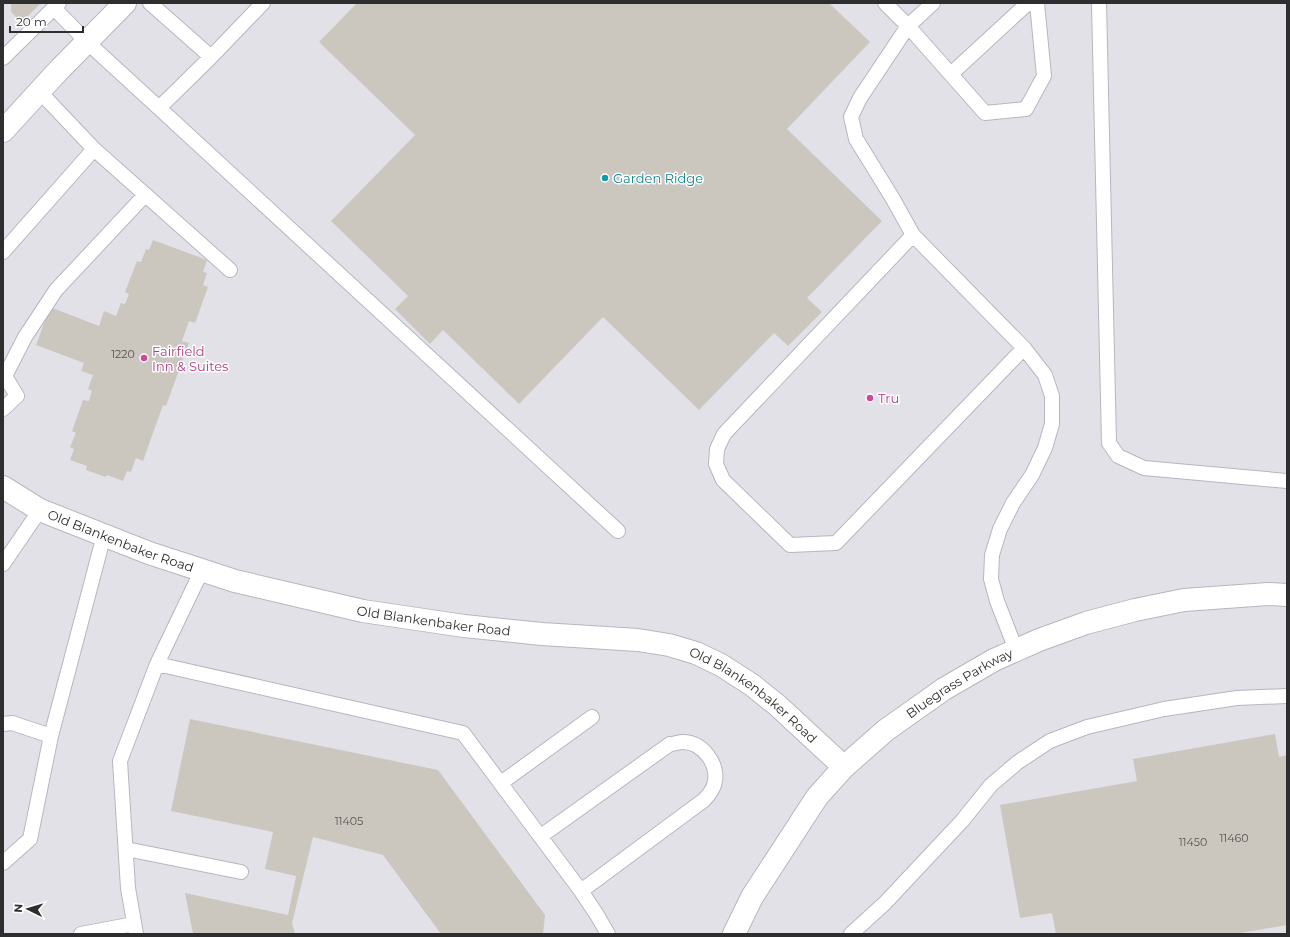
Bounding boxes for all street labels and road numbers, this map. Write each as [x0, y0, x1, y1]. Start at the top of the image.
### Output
street label: Old Blankenbaker Road [45, 506, 196, 575]
street label: Old Blankenbaker Road [355, 602, 511, 639]
street label: Old Blankenbaker Road [688, 643, 821, 746]
street label: Bluegrass Parkway [903, 644, 1016, 721]

